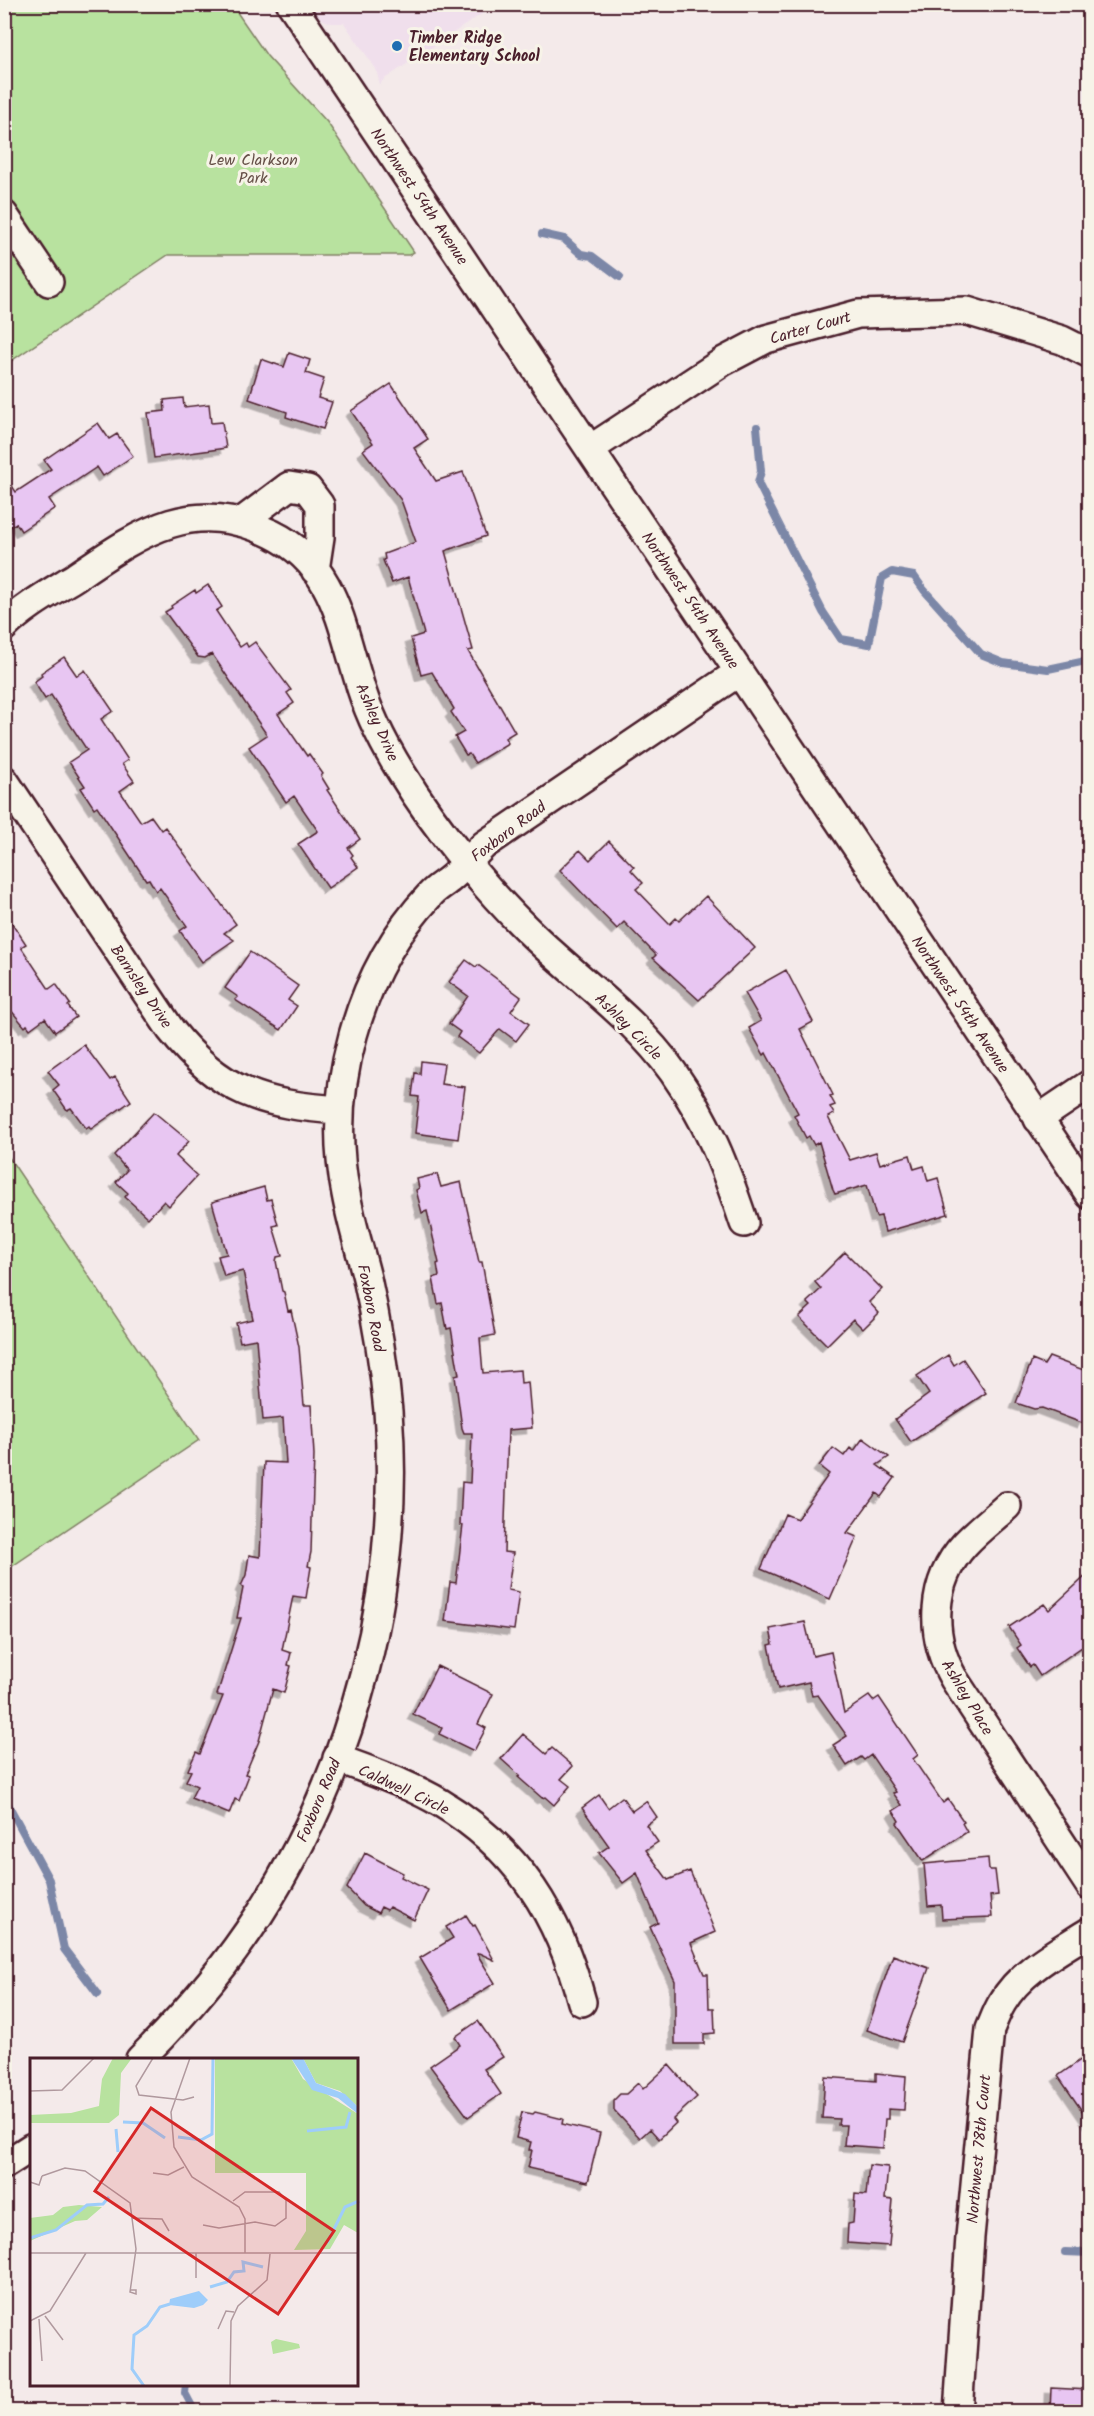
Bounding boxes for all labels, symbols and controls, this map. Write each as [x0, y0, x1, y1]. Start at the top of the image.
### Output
place label: Timber Ridge Elementary School [409, 26, 541, 69]
marker: Timber Ridge Elementary School [390, 39, 404, 53]
street label: Northwest 54th Avenue [363, 123, 474, 271]
park label: Lew Clarkson Park [208, 148, 298, 191]
street label: Carter Court [767, 305, 855, 352]
street label: Northwest 54th Avenue [634, 527, 745, 675]
street label: Ashley Drive [348, 679, 405, 766]
street label: Foxboro Road [466, 795, 553, 869]
street label: Northwest 54th Avenue [904, 931, 1015, 1079]
street label: Barnsley Drive [103, 940, 178, 1034]
street label: Ashley Circle [588, 987, 668, 1067]
street label: Foxboro Road [350, 1262, 391, 1355]
street label: Ashley Place [934, 1655, 999, 1740]
street label: Foxboro Road [290, 1754, 349, 1846]
street label: Caldwell Circle [354, 1758, 453, 1822]
inset map [30, 2058, 358, 2386]
street label: Northwest 78th Court [961, 2073, 999, 2225]

